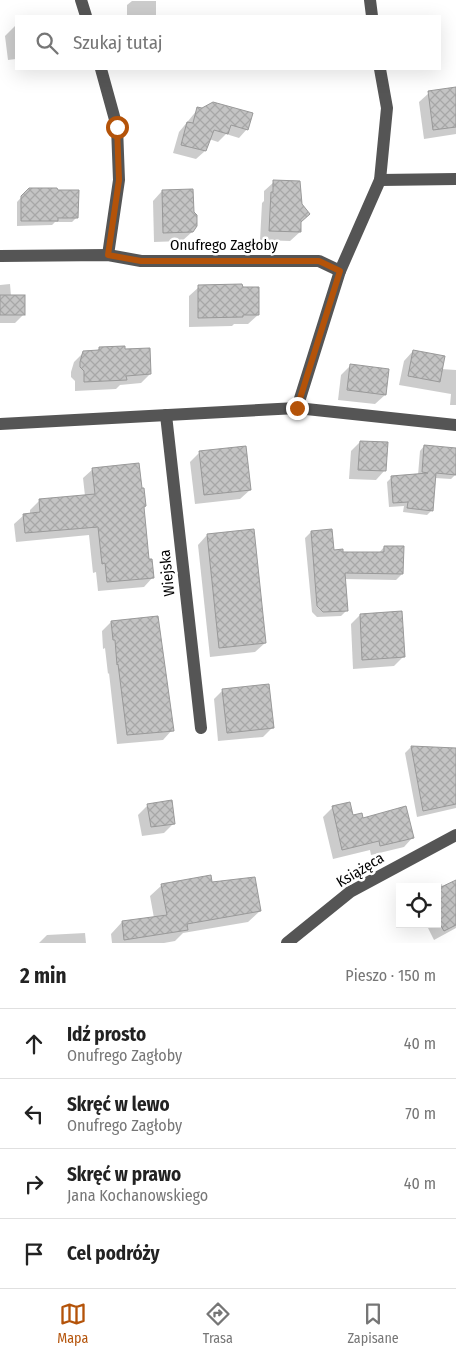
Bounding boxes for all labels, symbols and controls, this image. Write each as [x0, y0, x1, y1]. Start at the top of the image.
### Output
search box [15, 15, 441, 70]
icon: search [33, 29, 61, 57]
text: Szukaj tutaj [73, 31, 163, 54]
route start [106, 116, 129, 139]
street label: Onufrego Zagłoby [170, 236, 278, 254]
route end [286, 397, 309, 420]
street label: Wiejska [156, 549, 178, 597]
street label: Książęca [333, 849, 387, 891]
map controls [396, 883, 441, 928]
button: locate [396, 883, 441, 928]
text: 2 min [20, 963, 67, 989]
text: Pieszo · 150 m [345, 966, 436, 985]
text: Idź prosto [67, 1023, 146, 1046]
icon: ahead [20, 1030, 48, 1058]
text: 40 m [404, 1034, 436, 1053]
text: Onufrego Zagłoby [67, 1046, 182, 1065]
text: Skręć w lewo [67, 1093, 170, 1116]
icon: left [20, 1100, 48, 1128]
text: 70 m [405, 1104, 436, 1123]
text: Onufrego Zagłoby [67, 1116, 182, 1135]
text: Skręć w prawo [67, 1163, 181, 1186]
icon: right [20, 1170, 48, 1198]
text: 40 m [404, 1174, 436, 1193]
text: Jana Kochanowskiego [67, 1186, 208, 1205]
icon: arrive [20, 1240, 48, 1268]
text: Cel podróży [67, 1242, 160, 1265]
tab: Mapa [57, 1300, 88, 1347]
tab: Trasa [203, 1300, 233, 1347]
tab: Zapisane [347, 1300, 399, 1347]

